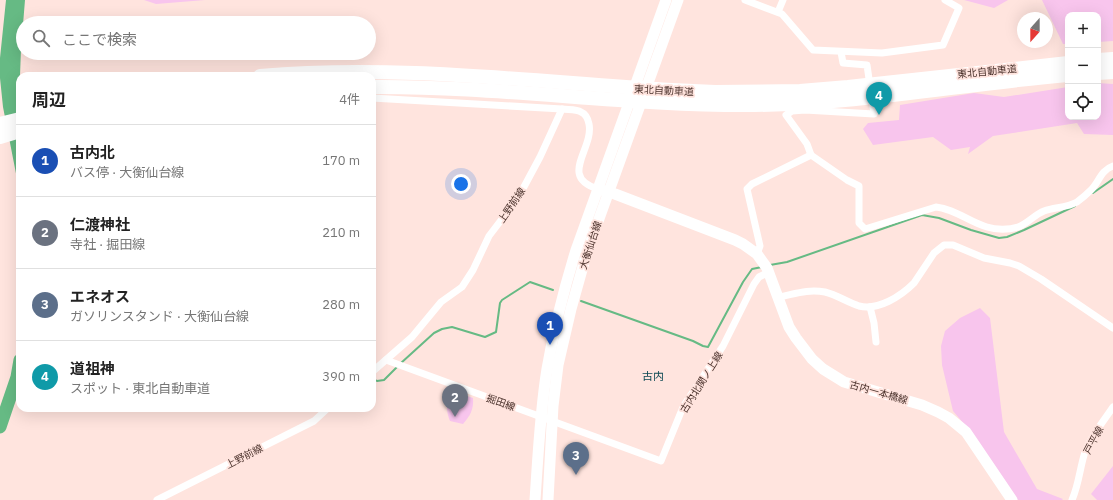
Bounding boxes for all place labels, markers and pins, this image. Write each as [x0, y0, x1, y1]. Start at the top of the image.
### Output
pin: 4 [866, 82, 892, 115]
pin: 1 [537, 312, 563, 345]
pin: 2 [442, 384, 468, 417]
pin: 3 [563, 442, 589, 475]

